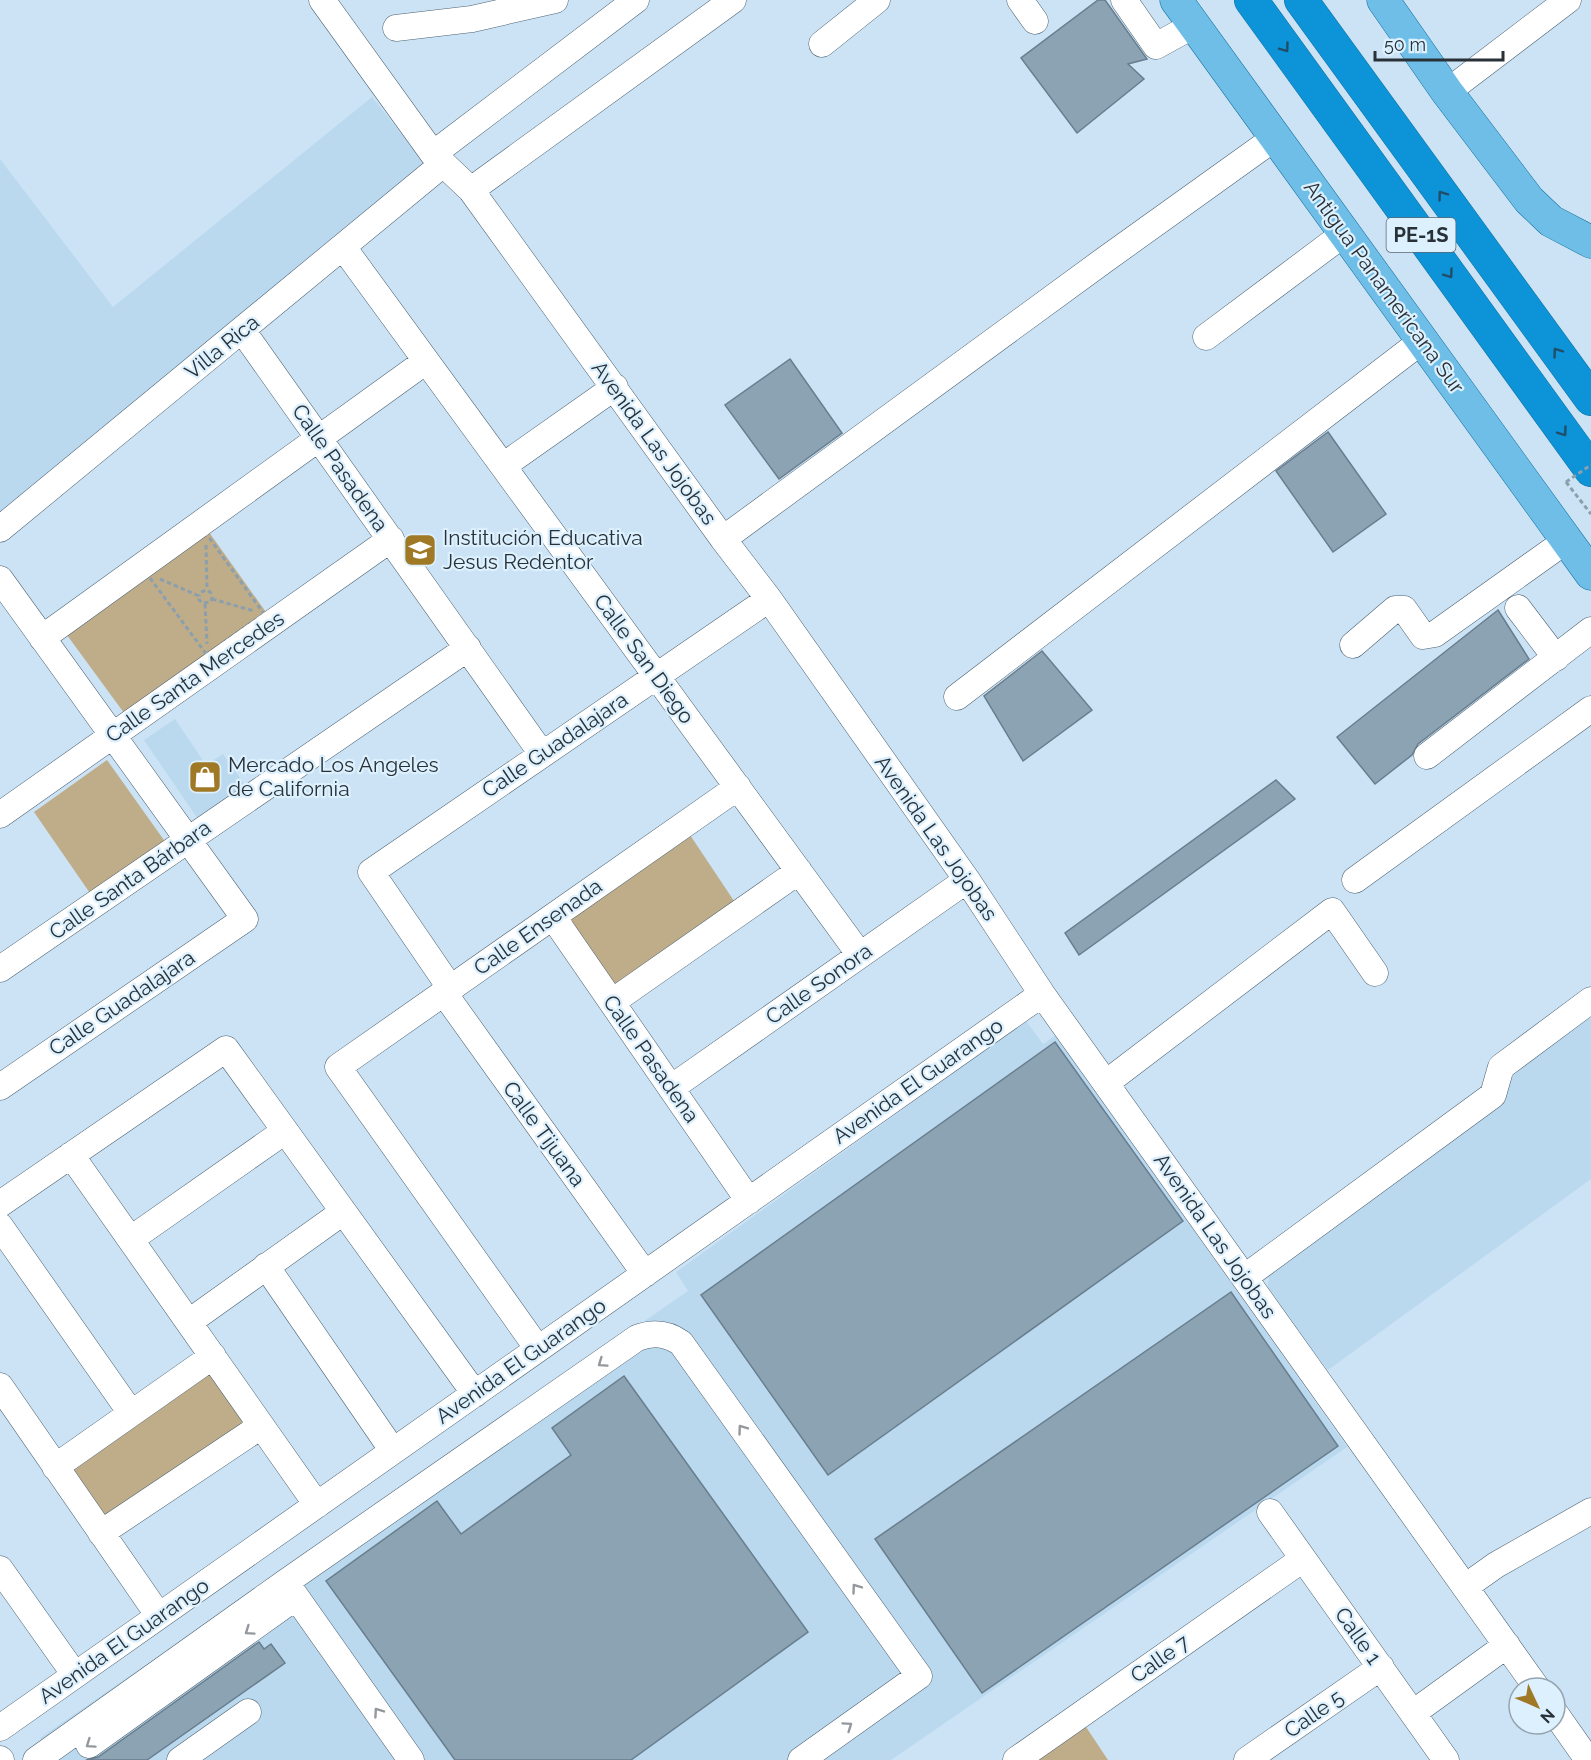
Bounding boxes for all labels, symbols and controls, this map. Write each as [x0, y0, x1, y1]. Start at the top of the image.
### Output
scale bar [1375, 24, 1502, 62]
text: 50 m [1384, 34, 1426, 55]
one-way arrow [1278, 41, 1289, 52]
street label: Antigua Panamericana Sur [1299, 176, 1470, 398]
one-way arrow [1438, 190, 1449, 201]
road number: PE-1S [1386, 218, 1456, 252]
one-way arrow [1441, 267, 1452, 278]
street label: Villa Rica [180, 309, 264, 384]
one-way arrow [1553, 348, 1564, 359]
street label: Avenida Las Jojobas [587, 356, 722, 529]
street label: Calle Pasadena [287, 399, 394, 536]
one-way arrow [1556, 425, 1567, 436]
place label: Institución Educativa Jesus Redentor [443, 525, 643, 574]
school or university icon: Institución Educativa Jesus Redentor [402, 532, 438, 568]
street label: Calle San Diego [589, 589, 700, 728]
street label: Calle Santa Mercedes [101, 606, 289, 748]
street label: Calle Guadalajara [477, 687, 632, 803]
street label: Avenida Las Jojobas [870, 750, 1003, 925]
place label: Mercado Los Angeles de California [228, 752, 439, 801]
shop icon: Mercado Los Angeles de California [187, 759, 223, 795]
street label: Calle Santa Bárbara [44, 815, 215, 945]
street label: Calle Ensenada [469, 873, 607, 980]
street label: Calle Sonora [761, 938, 877, 1029]
street label: Calle Guadalajara [44, 945, 199, 1061]
street label: Calle Pasadena [598, 990, 705, 1127]
street label: Avenida El Guarango [828, 1012, 1008, 1149]
street label: Calle Tijuana [498, 1076, 591, 1191]
street label: Avenida Las Jojobas [1149, 1148, 1282, 1323]
street label: Avenida El Guarango [431, 1292, 611, 1429]
one-way arrow [598, 1356, 609, 1367]
one-way arrow [738, 1425, 749, 1436]
street label: Avenida El Guarango [34, 1572, 214, 1709]
one-way arrow [852, 1583, 863, 1594]
street label: Calle 1 [1330, 1602, 1387, 1669]
one-way arrow [244, 1624, 255, 1635]
street label: Calle 7 [1125, 1629, 1195, 1688]
north arrow [1507, 1676, 1567, 1736]
street label: Calle 5 [1279, 1684, 1348, 1743]
text: N [1536, 1705, 1559, 1727]
one-way arrow [374, 1708, 385, 1719]
one-way arrow [842, 1722, 853, 1733]
one-way arrow [85, 1737, 96, 1748]

